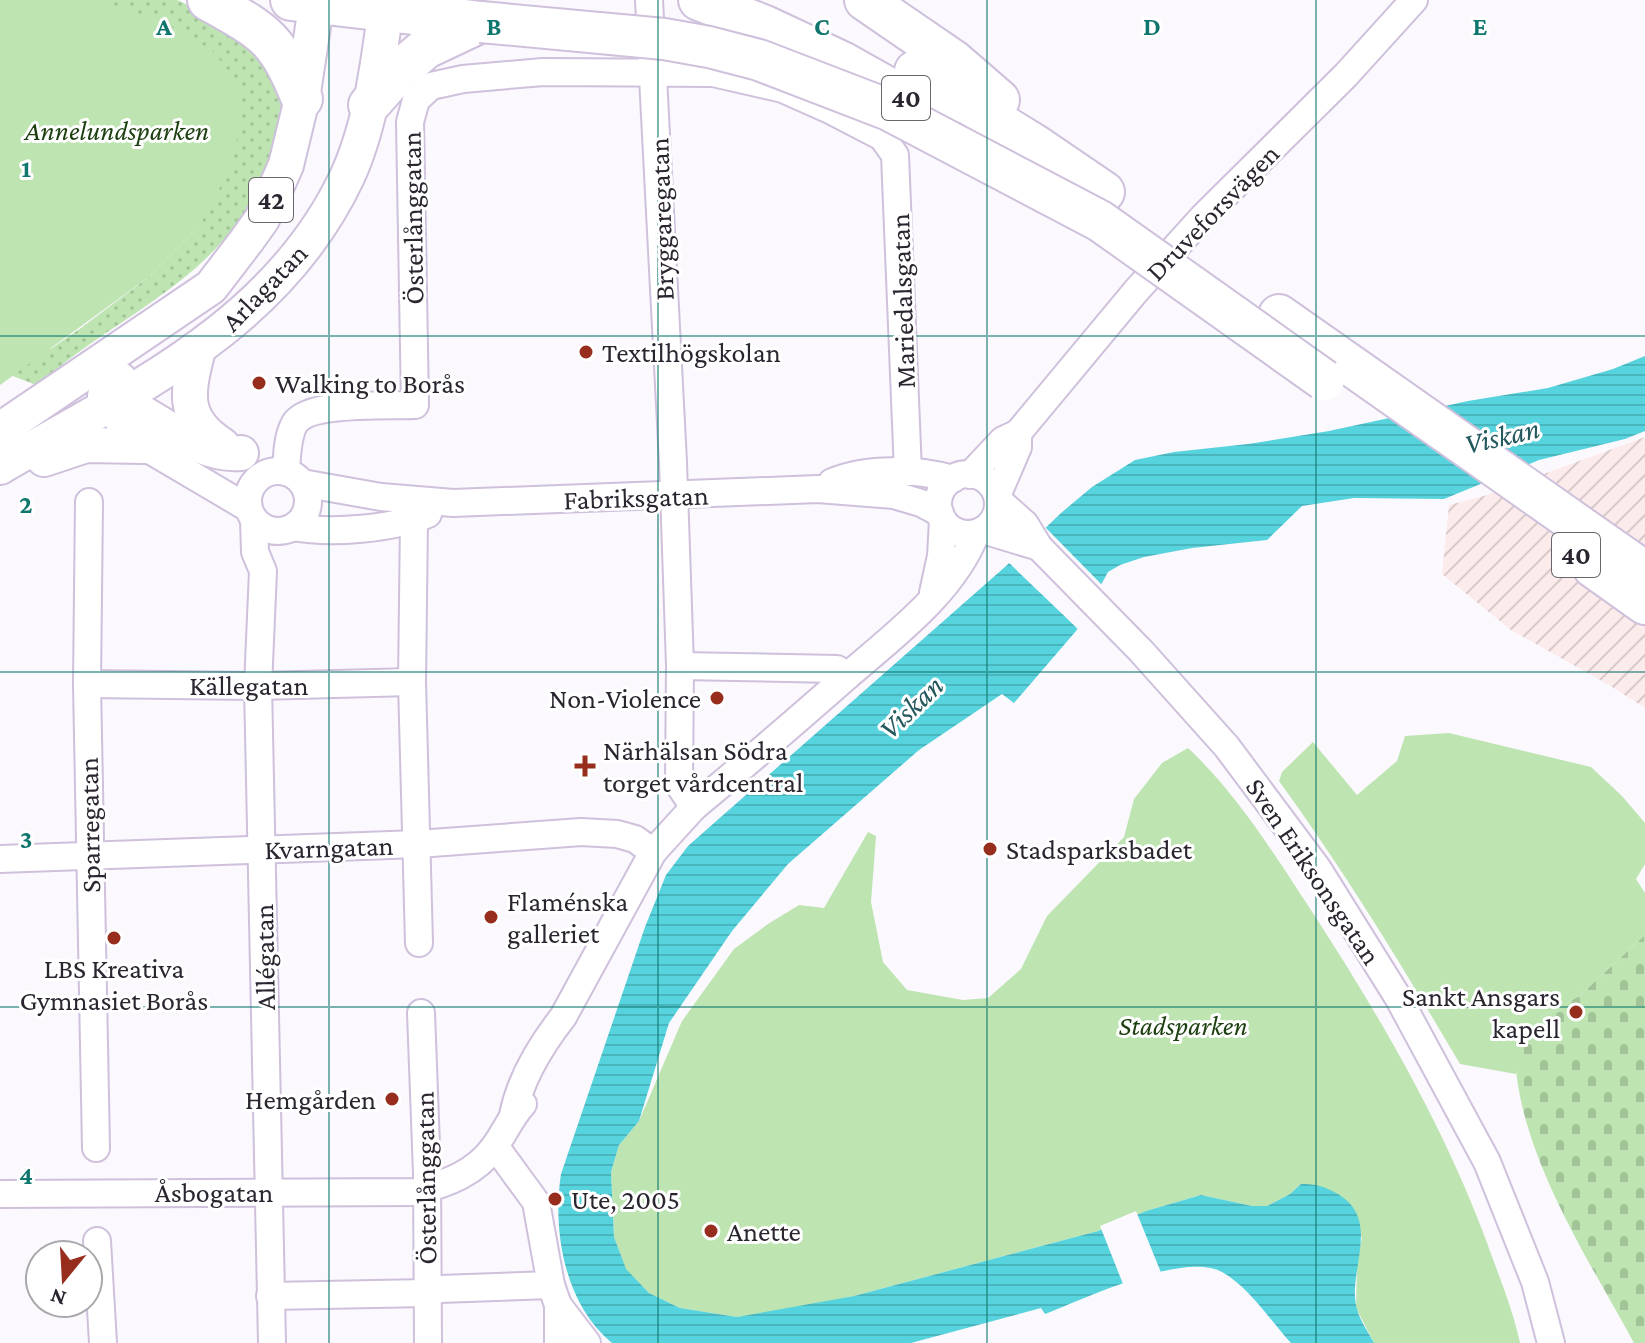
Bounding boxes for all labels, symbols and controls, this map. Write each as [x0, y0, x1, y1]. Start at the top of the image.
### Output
text: A [155, 12, 172, 41]
text: B [486, 12, 502, 41]
text: C [814, 12, 830, 41]
text: D [1143, 12, 1161, 41]
text: E [1473, 12, 1488, 41]
road number: 40 [882, 76, 930, 120]
park label: Annelundsparken [23, 115, 209, 146]
street label: Österlånggatan [395, 131, 430, 305]
street label: Bryggaregatan [643, 137, 680, 301]
street label: Druveforsvägen [1140, 138, 1285, 287]
text: 1 [21, 154, 31, 183]
road number: 42 [249, 178, 293, 222]
street label: Mariedalsgatan [884, 213, 921, 389]
street label: Arlagatan [215, 237, 314, 337]
place label: Textilhögskolan [602, 337, 781, 368]
marker: Textilhögskolan [577, 343, 595, 361]
place label: Walking to Borås [275, 368, 465, 399]
marker: Walking to Borås [250, 374, 268, 392]
water label: Viskan [1461, 411, 1543, 460]
street label: Fabriksgatan [563, 479, 709, 516]
text: 2 [19, 490, 33, 519]
road number: 40 [1552, 533, 1600, 577]
water label: Viskan [872, 668, 950, 745]
street label: Källegatan [189, 670, 309, 701]
place label: Non-Violence [549, 683, 701, 714]
marker: Non-Violence [708, 689, 726, 707]
place label: Närhälsan Södra torget vårdcentral [603, 735, 803, 798]
marker: Närhälsan Södra torget vårdcentral [574, 755, 596, 777]
street label: Sparregatan [73, 757, 106, 893]
street label: Sven Eriksonsgatan [1240, 772, 1387, 970]
text: 3 [20, 825, 32, 854]
street label: Kvarngatan [264, 830, 394, 865]
place label: Stadsparksbadet [1006, 834, 1193, 865]
marker: Stadsparksbadet [981, 840, 999, 858]
place label: Flaménska galleriet [507, 886, 628, 949]
street label: Allégatan [248, 904, 281, 1010]
marker: Flaménska galleriet [482, 908, 500, 926]
marker: LBS Kreativa Gymnasiet Borås [105, 929, 123, 947]
place label: LBS Kreativa Gymnasiet Borås [20, 953, 208, 1016]
place label: Sankt Ansgars kapell [1402, 981, 1560, 1044]
marker: Sankt Ansgars kapell [1567, 1003, 1585, 1021]
park label: Stadsparken [1118, 1010, 1248, 1041]
place label: Hemgården [245, 1084, 376, 1115]
marker: Hemgården [383, 1090, 401, 1108]
street label: Österlånggatan [408, 1091, 443, 1265]
text: 4 [19, 1161, 33, 1190]
street label: Åsbogatan [155, 1177, 273, 1208]
place label: Ute, 2005 [571, 1184, 680, 1215]
marker: Ute, 2005 [546, 1190, 564, 1208]
place label: Anette [727, 1216, 801, 1247]
marker: Anette [702, 1222, 720, 1240]
north arrow [24, 1239, 104, 1319]
text: N [47, 1283, 69, 1312]

